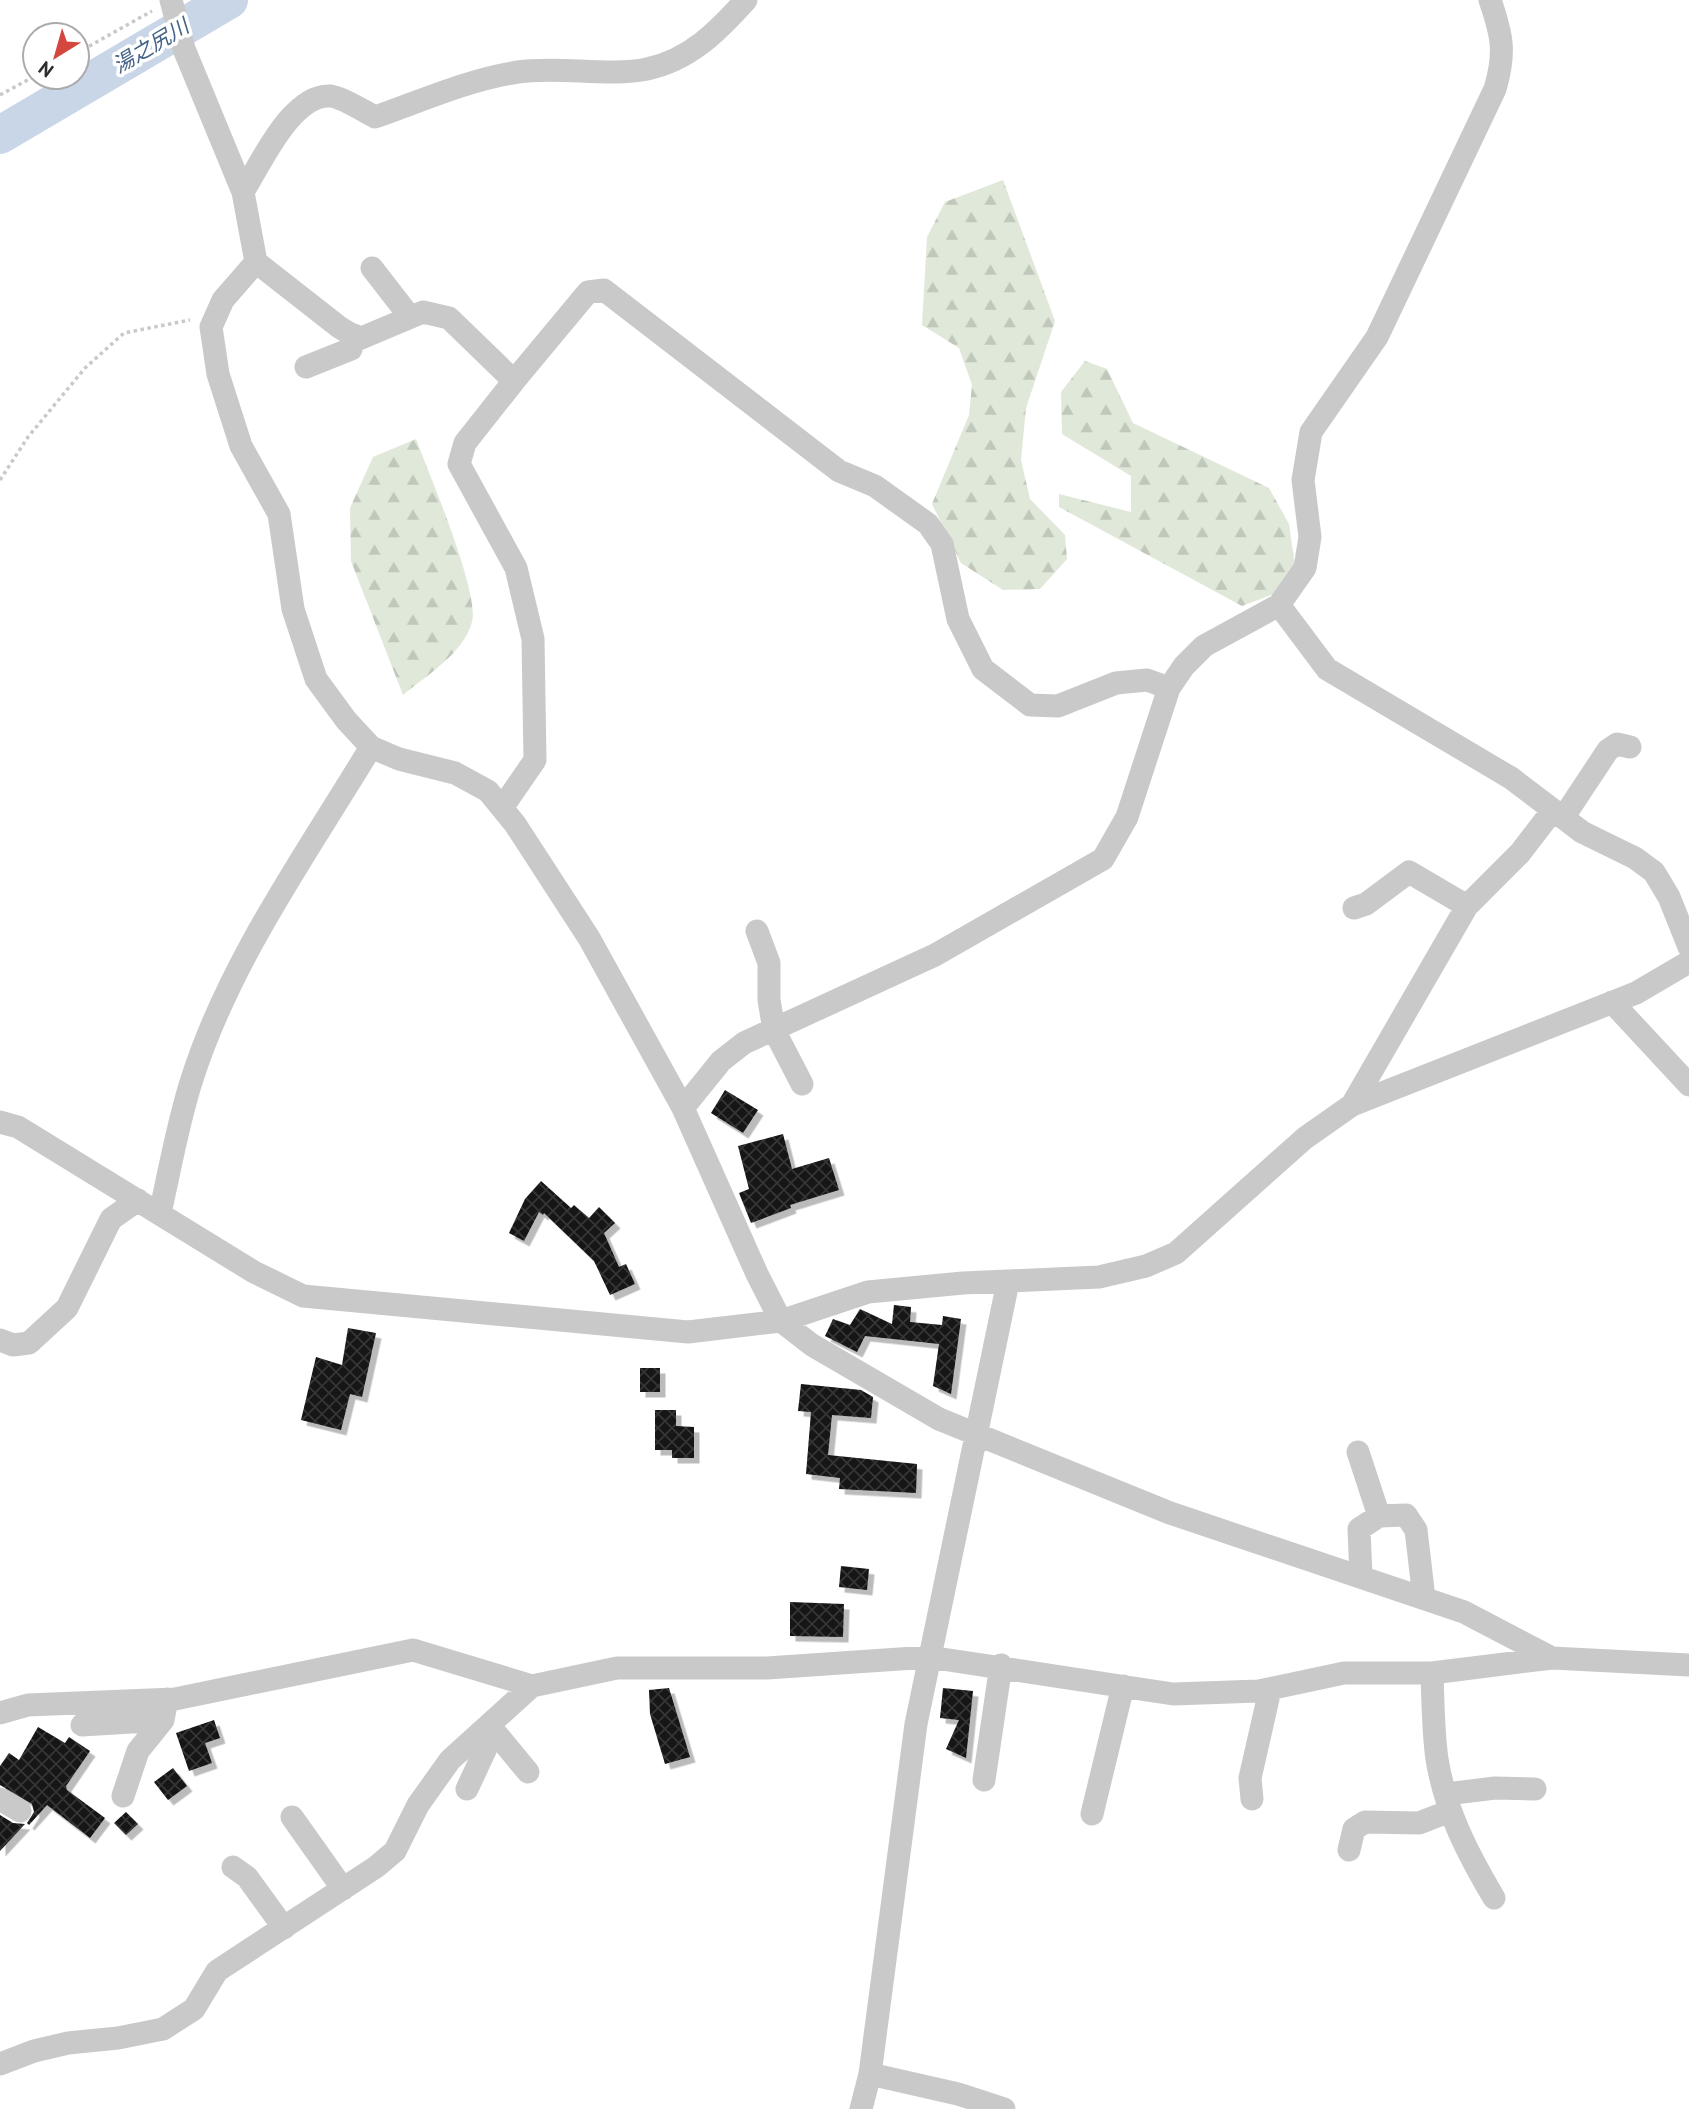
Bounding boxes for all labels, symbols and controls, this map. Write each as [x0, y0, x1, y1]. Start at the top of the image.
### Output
water label: 湯之尻川 [108, 11, 195, 79]
north arrow [21, 21, 91, 91]
text: N [34, 56, 58, 83]

